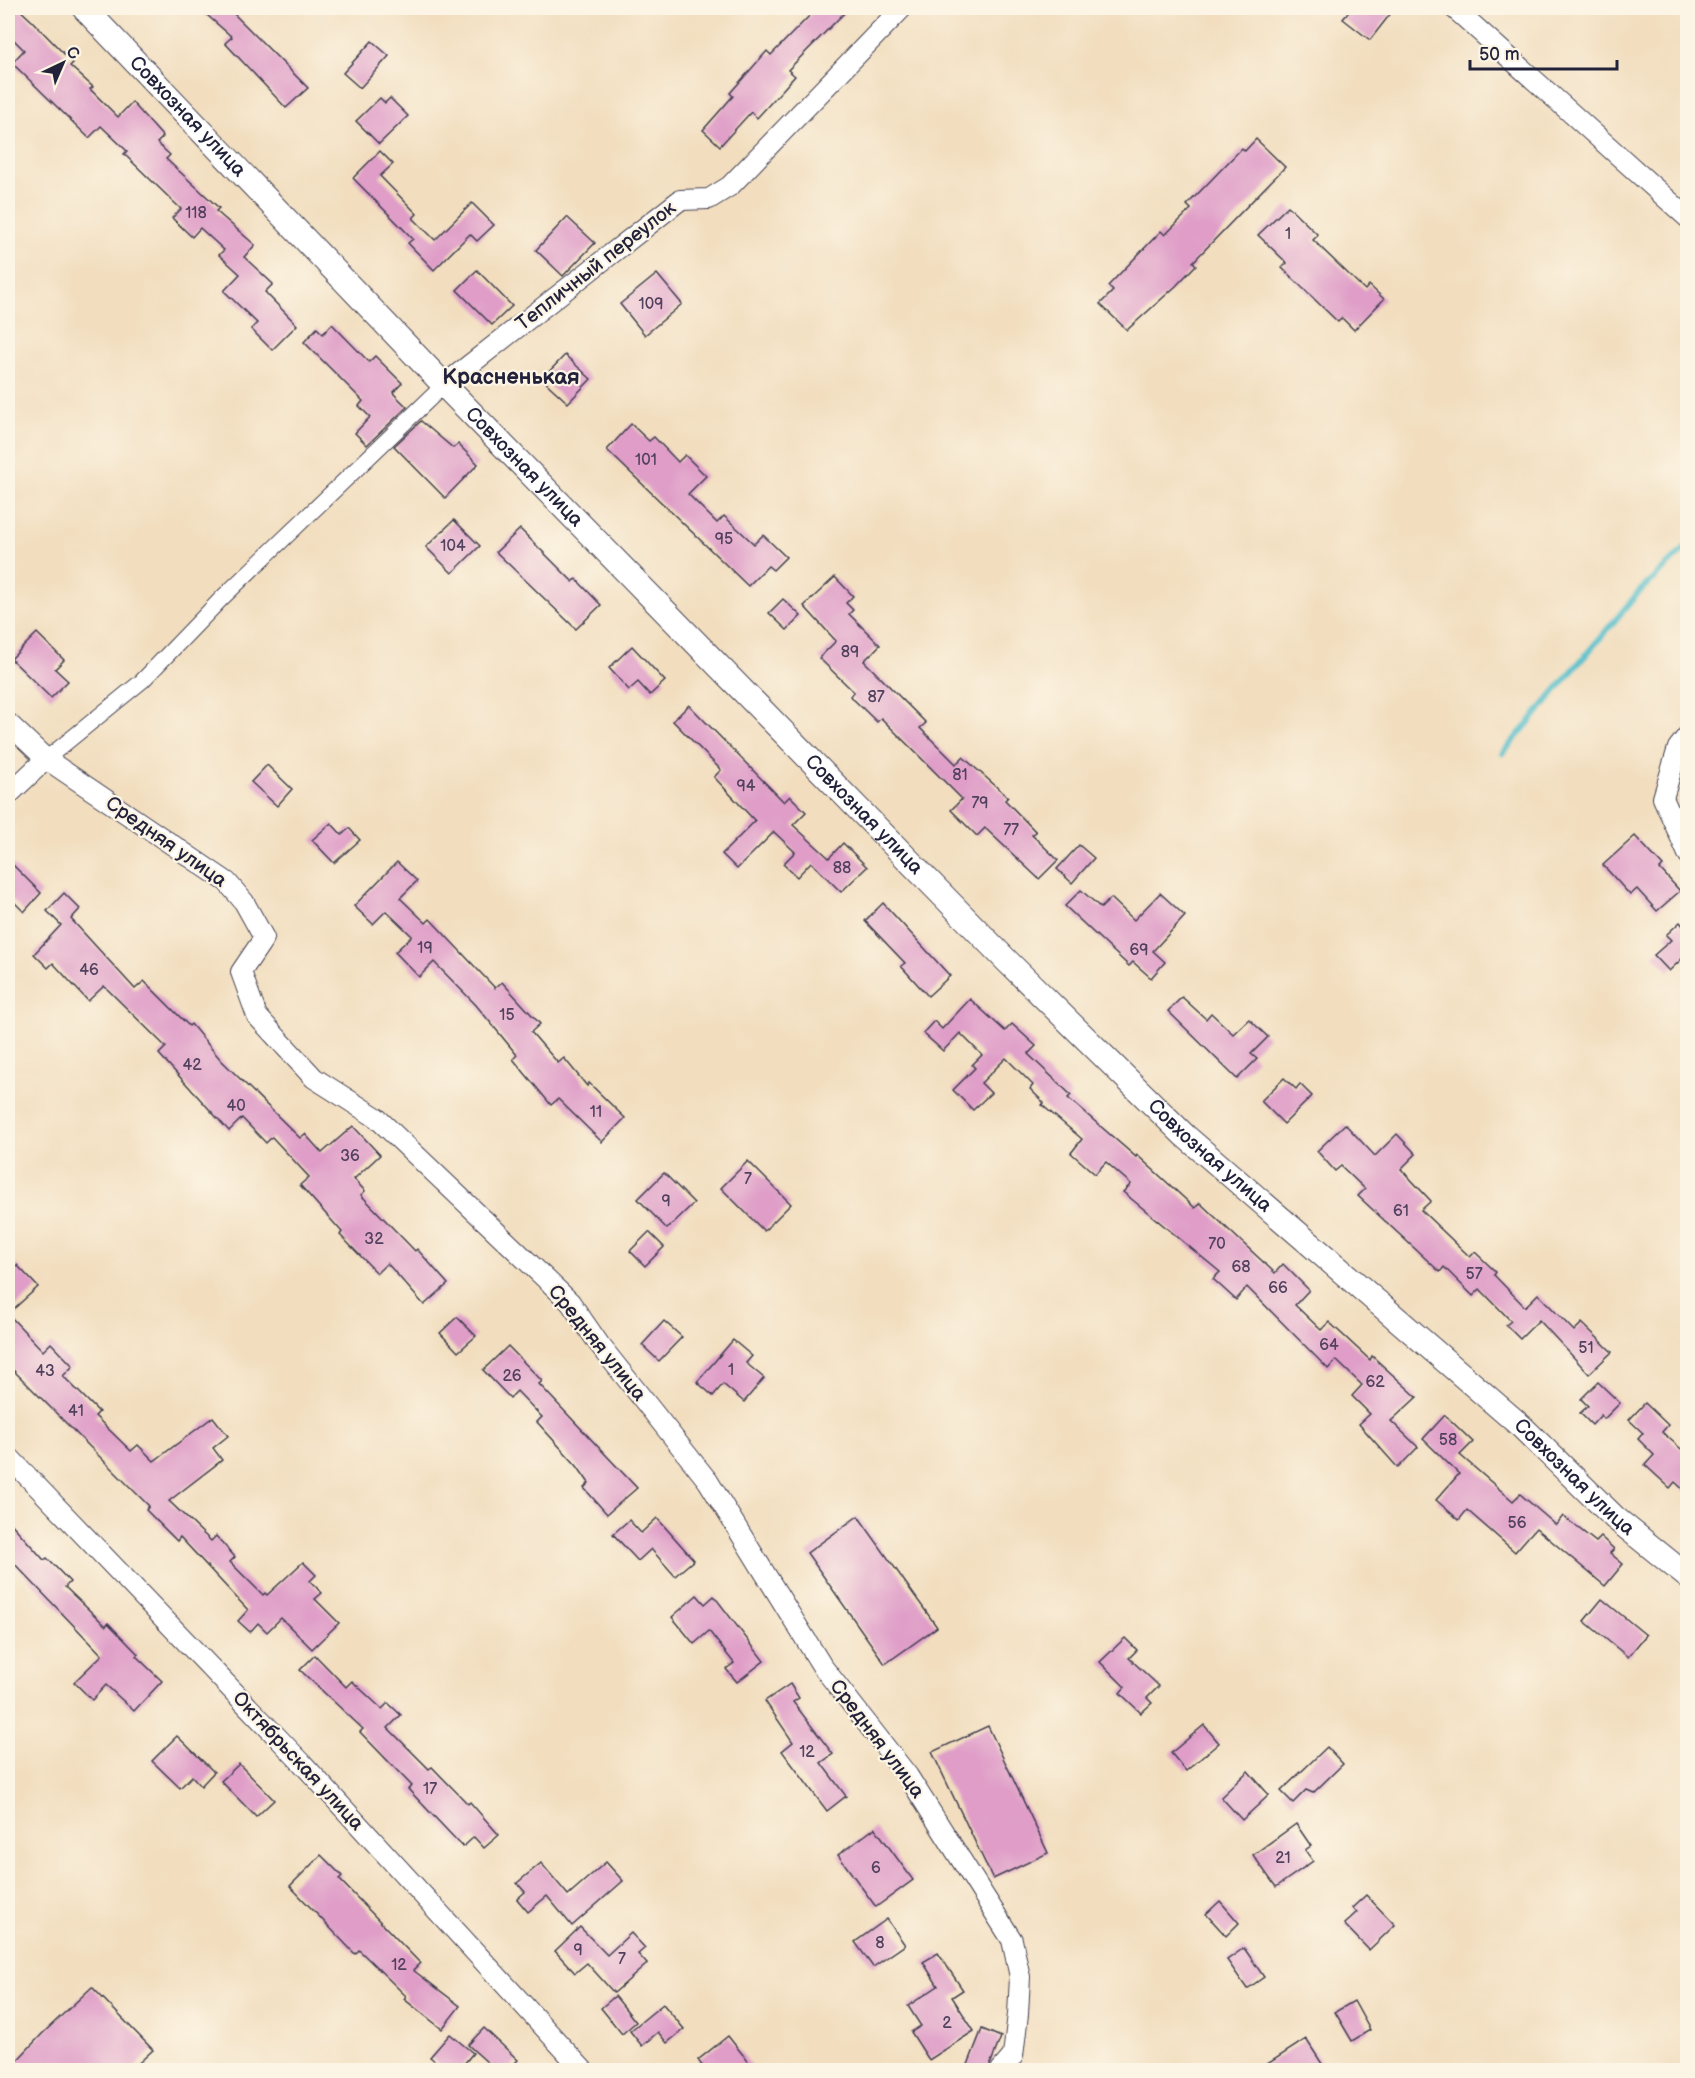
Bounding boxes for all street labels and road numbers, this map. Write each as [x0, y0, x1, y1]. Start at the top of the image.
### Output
street label: Совхозная улица [124, 51, 251, 182]
street label: Тепличный переулок [511, 196, 681, 336]
street label: Совхозная улица [460, 402, 588, 532]
street label: Совхозная улица [800, 750, 928, 880]
street label: Средняя улица [101, 791, 231, 893]
street label: Совхозная улица [1143, 1094, 1277, 1218]
street label: Средняя улица [543, 1280, 651, 1406]
street label: Совхозная улица [1509, 1414, 1639, 1541]
street label: Средняя улица [825, 1675, 930, 1803]
street label: Октябрьская улица [227, 1687, 369, 1836]

